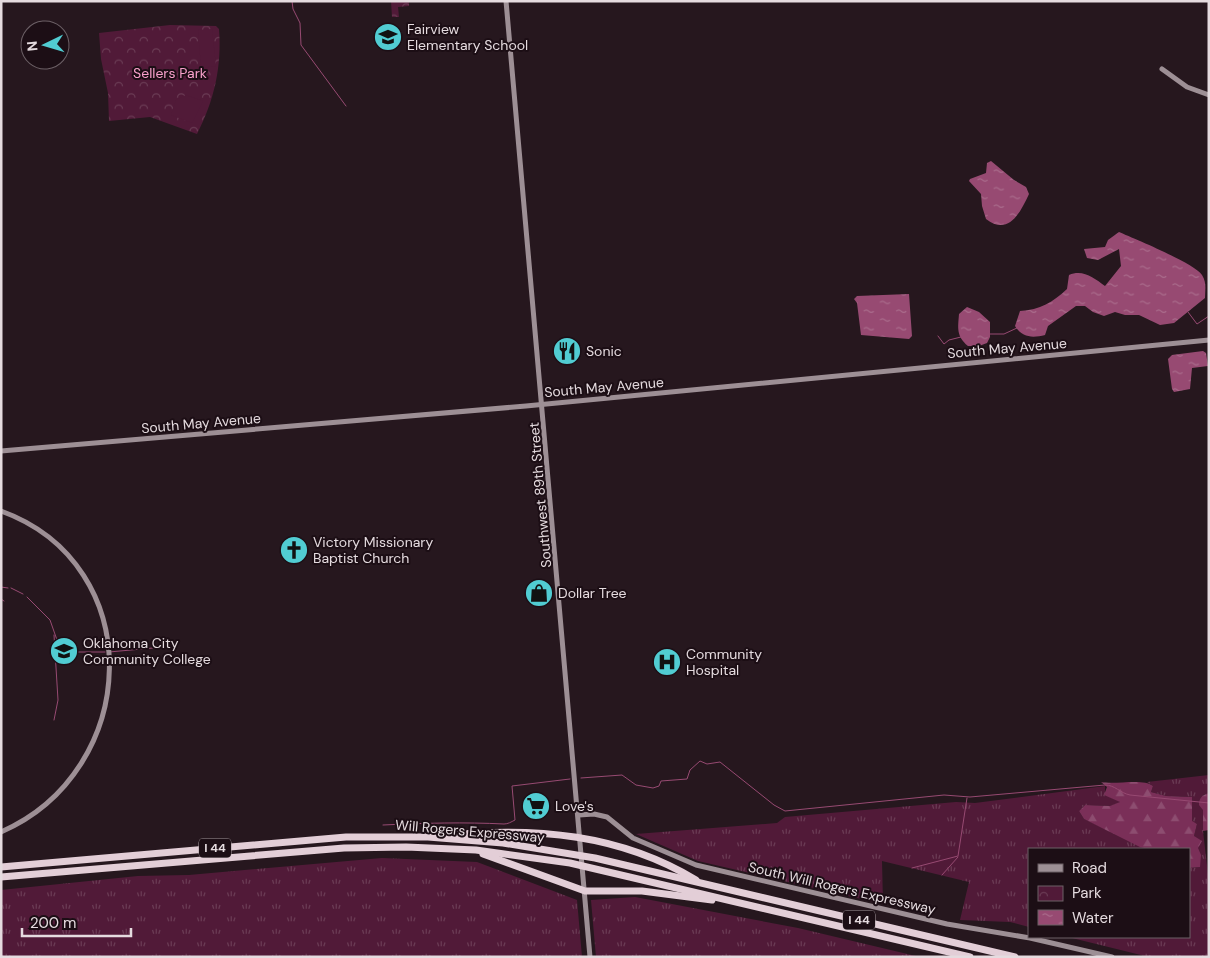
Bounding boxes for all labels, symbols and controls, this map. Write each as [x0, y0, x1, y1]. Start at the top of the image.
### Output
north arrow [20, 20, 70, 70]
place label: Fairview Elementary School [407, 20, 528, 54]
school or university icon: Fairview Elementary School [373, 22, 403, 52]
text: N [23, 40, 41, 52]
park label: Sellers Park [133, 64, 207, 82]
street label: South May Avenue [946, 334, 1068, 362]
restaurant icon: Sonic [552, 336, 582, 366]
place label: Sonic [586, 342, 622, 360]
street label: South May Avenue [543, 373, 665, 401]
street label: South May Avenue [140, 409, 262, 437]
street label: Southwest 89th Street [525, 421, 555, 569]
place label: Victory Missionary Baptist Church [313, 533, 434, 567]
church icon: Victory Missionary Baptist Church [279, 535, 309, 565]
shop icon: Dollar Tree [524, 578, 554, 608]
place label: Dollar Tree [558, 584, 627, 602]
place label: Oklahoma City Community College [83, 634, 211, 668]
school or university icon: Oklahoma City Community College [49, 636, 79, 666]
place label: Community Hospital [686, 645, 762, 679]
hospital icon: Community Hospital [652, 647, 682, 677]
supermarket icon: Love's [521, 791, 551, 821]
place label: Love's [555, 797, 594, 815]
street label: Will Rogers Expressway [394, 815, 546, 847]
road number: I 44 [199, 838, 231, 858]
legend [1028, 848, 1190, 938]
street label: South Will Rogers Expressway [747, 858, 938, 918]
text: Road [1072, 858, 1107, 878]
text: Park [1072, 883, 1102, 903]
scale bar [22, 906, 131, 938]
text: Water [1072, 908, 1114, 928]
road number: I 44 [843, 910, 875, 930]
text: 200 m [30, 913, 76, 933]

